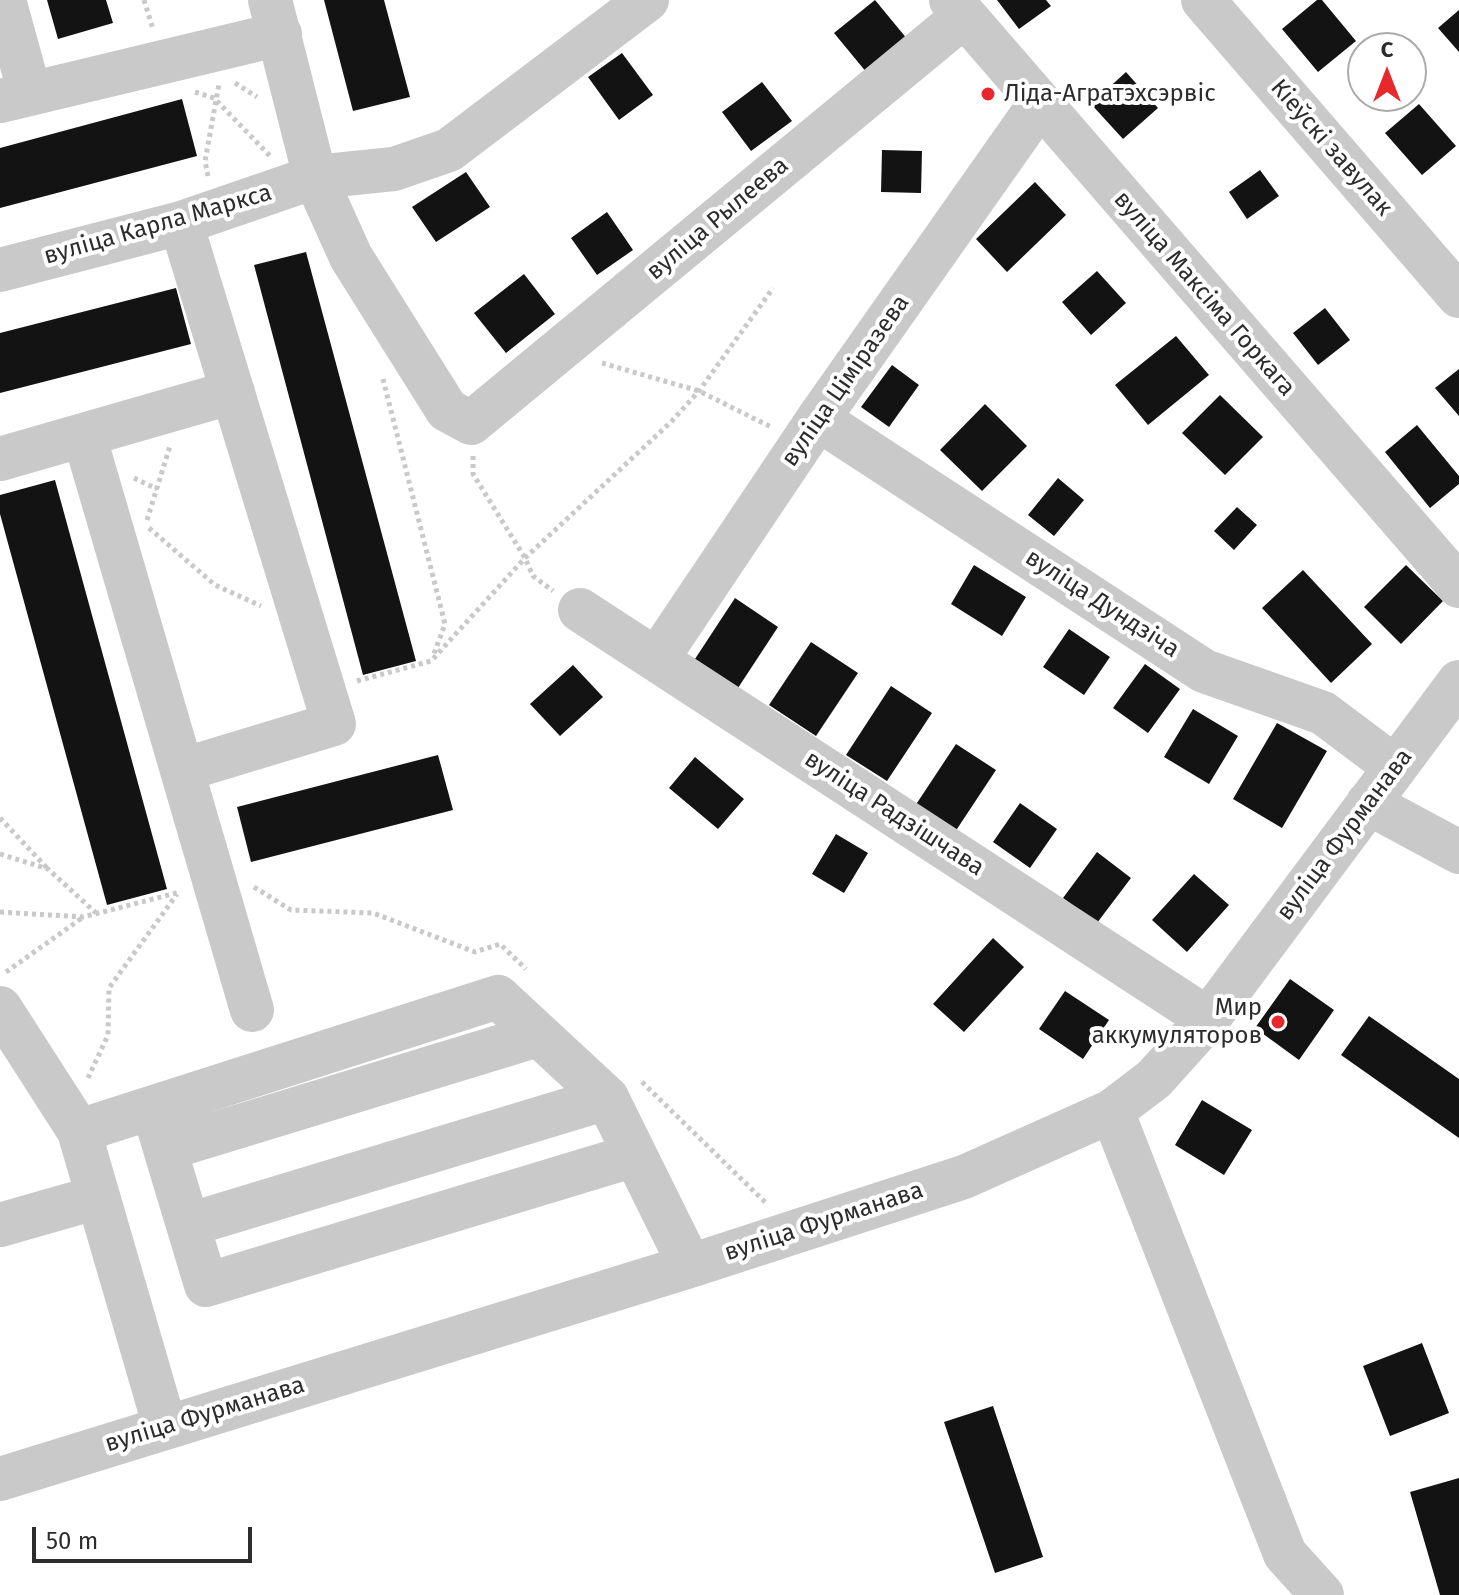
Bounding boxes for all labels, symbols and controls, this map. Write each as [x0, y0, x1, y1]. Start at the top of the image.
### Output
north arrow [1347, 32, 1427, 112]
text: С [1381, 36, 1393, 63]
street label: Кіеўскі завулак [1264, 74, 1398, 222]
place label: Ліда-Агратэхсэрвіс [1004, 80, 1216, 108]
marker: Ліда-Агратэхсэрвіс [979, 85, 997, 103]
street label: вуліца Рылеева [641, 151, 795, 287]
street label: вуліца Карла Маркса [41, 179, 275, 271]
street label: вуліца Максіма Горкага [1107, 186, 1301, 402]
street label: вуліца Ціміразева [776, 290, 916, 472]
street label: вуліца Дундзіча [1020, 543, 1184, 665]
street label: вуліца Фурманава [1271, 744, 1419, 926]
street label: вуліца Радзішчава [799, 745, 989, 883]
place label: Мир аккумуляторов [1092, 994, 1262, 1050]
marker: Мир аккумуляторов [1269, 1013, 1287, 1031]
street label: вуліца Фурманава [721, 1176, 927, 1268]
street label: вуліца Фурманава [102, 1371, 308, 1459]
scale bar [36, 1511, 256, 1561]
text: 50 m [46, 1527, 98, 1555]

